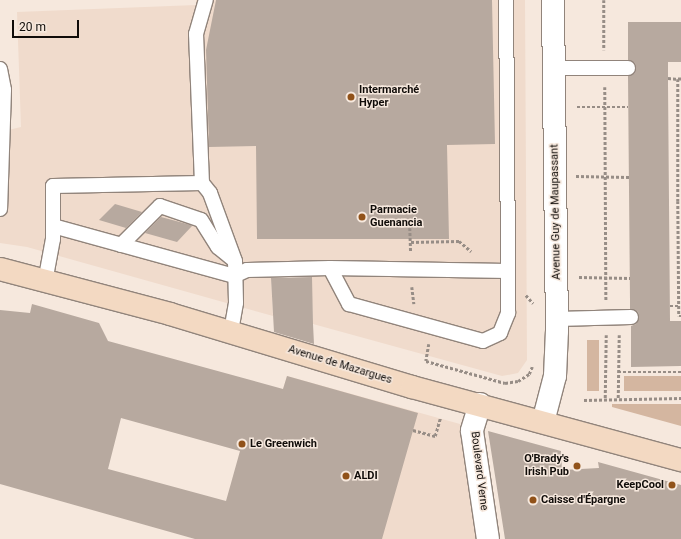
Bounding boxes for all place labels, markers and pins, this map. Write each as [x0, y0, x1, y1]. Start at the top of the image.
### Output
place label: Intermarché Hyper [359, 84, 419, 110]
marker: Intermarché Hyper [346, 92, 356, 102]
place label: Parmacie Guenancia [370, 204, 422, 230]
marker: Parmacie Guenancia [357, 212, 367, 222]
place label: Le Greenwich [250, 437, 317, 451]
marker: Le Greenwich [237, 439, 247, 449]
place label: O'Brady's Irish Pub [524, 453, 569, 479]
marker: O'Brady's Irish Pub [572, 461, 582, 471]
place label: ALDI [354, 469, 378, 483]
marker: ALDI [341, 471, 351, 481]
place label: KeepCool [617, 478, 664, 492]
marker: KeepCool [667, 480, 677, 490]
place label: Caisse d'Épargne [541, 493, 626, 507]
marker: Caisse d'Épargne [528, 495, 538, 505]

